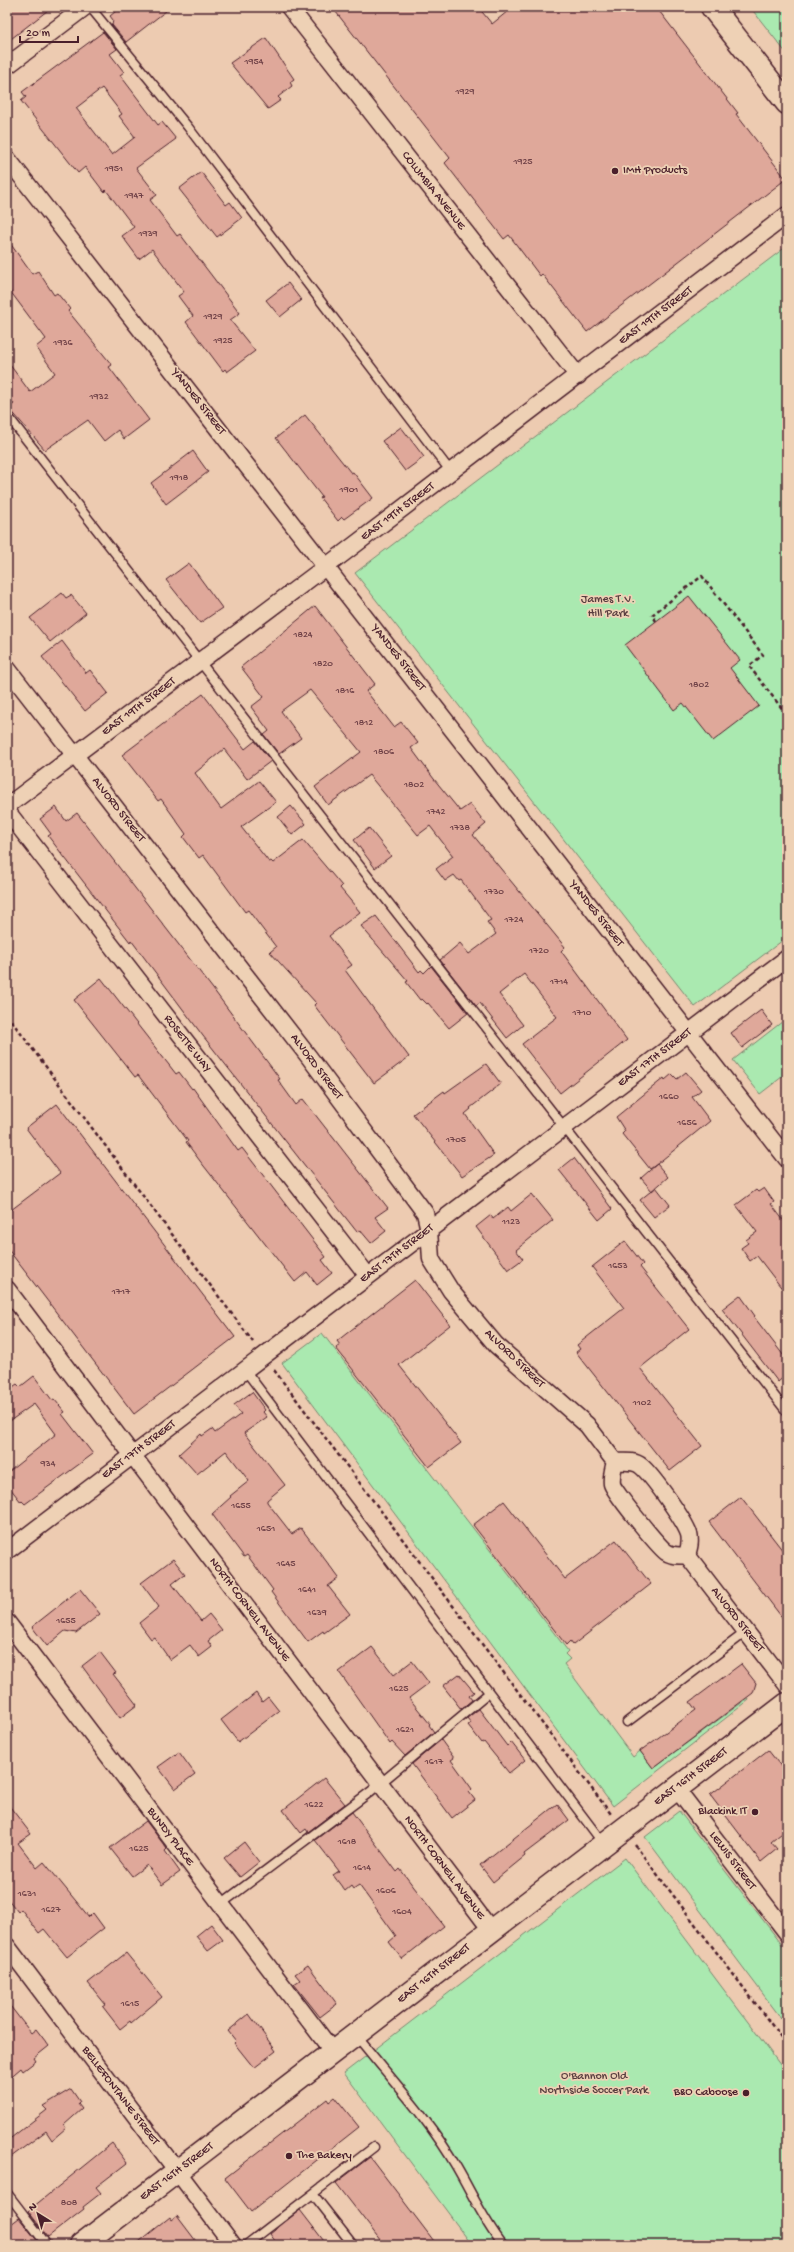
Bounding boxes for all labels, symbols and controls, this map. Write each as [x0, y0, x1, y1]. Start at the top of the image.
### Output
scale bar [20, 18, 78, 44]
text: 20 m [26, 27, 51, 41]
house number: 1954 [243, 56, 264, 68]
house number: 1929 [455, 86, 474, 98]
street label: COLUMBIA AVENUE [398, 149, 468, 233]
house number: 1925 [512, 156, 533, 168]
house number: 1951 [104, 163, 123, 175]
place label: IMH Products [623, 164, 688, 178]
marker: IMH Products [610, 166, 620, 176]
house number: 1947 [124, 190, 144, 202]
house number: 1939 [137, 228, 158, 240]
street label: EAST 19TH STREET [616, 283, 697, 348]
house number: 1929 [203, 311, 222, 323]
house number: 1925 [212, 335, 233, 347]
house number: 1936 [52, 337, 74, 349]
street label: YANDES STREET [167, 365, 229, 439]
house number: 1932 [88, 391, 109, 403]
house number: 1918 [169, 472, 189, 484]
street label: EAST 19TH STREET [358, 479, 439, 544]
house number: 1901 [339, 484, 358, 496]
park label: James T.V. Hill Park [581, 593, 635, 621]
street label: YANDES STREET [367, 621, 429, 695]
house number: 1824 [292, 629, 313, 641]
house number: 1820 [312, 658, 333, 670]
street label: EAST 19TH STREET [99, 674, 180, 739]
house number: 1802 [688, 679, 709, 691]
house number: 1816 [335, 685, 355, 697]
house number: 1812 [354, 717, 373, 729]
house number: 1806 [373, 746, 395, 758]
street label: ALVORD STREET [88, 775, 148, 846]
house number: 1802 [403, 779, 424, 791]
house number: 1742 [426, 806, 446, 818]
house number: 1738 [449, 822, 470, 834]
street label: YANDES STREET [565, 877, 627, 951]
house number: 1730 [483, 886, 504, 898]
house number: 1724 [504, 914, 524, 926]
house number: 1720 [528, 945, 549, 957]
house number: 1714 [549, 976, 568, 988]
house number: 1710 [572, 1007, 592, 1019]
street label: ROSETTE WAY [160, 1013, 214, 1076]
street label: EAST 17TH STREET [615, 1025, 696, 1090]
street label: ALVORD STREET [287, 1031, 346, 1104]
house number: 1660 [658, 1091, 679, 1103]
house number: 1656 [676, 1117, 698, 1129]
house number: 1705 [445, 1134, 466, 1146]
house number: 1123 [501, 1216, 520, 1228]
street label: EAST 17TH STREET [357, 1221, 438, 1286]
house number: 1653 [607, 1260, 628, 1272]
house number: 1717 [111, 1286, 131, 1298]
street label: ALVORD STREET [481, 1327, 548, 1392]
house number: 1102 [632, 1397, 651, 1409]
street label: EAST 17TH STREET [99, 1417, 180, 1482]
house number: 934 [40, 1458, 56, 1470]
house number: 1655 [230, 1500, 251, 1512]
house number: 1651 [256, 1523, 275, 1535]
street label: NORTH CORNELL AVENUE [205, 1555, 293, 1665]
house number: 1645 [275, 1558, 296, 1570]
house number: 1641 [297, 1584, 316, 1596]
street label: ALVORD STREET [707, 1585, 767, 1656]
house number: 1639 [306, 1607, 327, 1619]
house number: 1655 [55, 1615, 76, 1627]
house number: 1625 [388, 1683, 409, 1695]
house number: 1621 [395, 1724, 414, 1736]
street label: EAST 16TH STREET [651, 1744, 732, 1809]
house number: 1617 [424, 1756, 444, 1768]
house number: 1622 [304, 1799, 324, 1811]
street label: BUNDY PLACE [143, 1804, 197, 1869]
place label: Blackink IT [697, 1805, 748, 1819]
marker: Blackink IT [750, 1807, 760, 1817]
street label: NORTH CORNELL AVENUE [400, 1813, 488, 1923]
street label: LEWIS STREET [706, 1829, 759, 1894]
house number: 1618 [337, 1836, 357, 1848]
house number: 1625 [128, 1843, 149, 1855]
house number: 1614 [352, 1862, 371, 1874]
house number: 1606 [375, 1885, 397, 1897]
house number: 1631 [17, 1888, 36, 1900]
house number: 1627 [40, 1904, 61, 1916]
house number: 1604 [391, 1906, 412, 1918]
street label: EAST 16TH STREET [395, 1940, 474, 2007]
house number: 1615 [120, 1998, 139, 2010]
street label: BELLEFONTAINE STREET [78, 2043, 162, 2149]
park label: O'Bannon Old Northside Soccer Park [540, 2070, 650, 2098]
place label: B&O Caboose [673, 2086, 739, 2100]
marker: B&O Caboose [741, 2088, 751, 2098]
street label: EAST 16TH STREET [137, 2139, 218, 2204]
place label: The Bakery [296, 2149, 352, 2163]
marker: The Bakery [284, 2151, 294, 2161]
north arrow [18, 2194, 58, 2234]
house number: 808 [61, 2197, 78, 2209]
text: N [27, 2201, 40, 2215]

